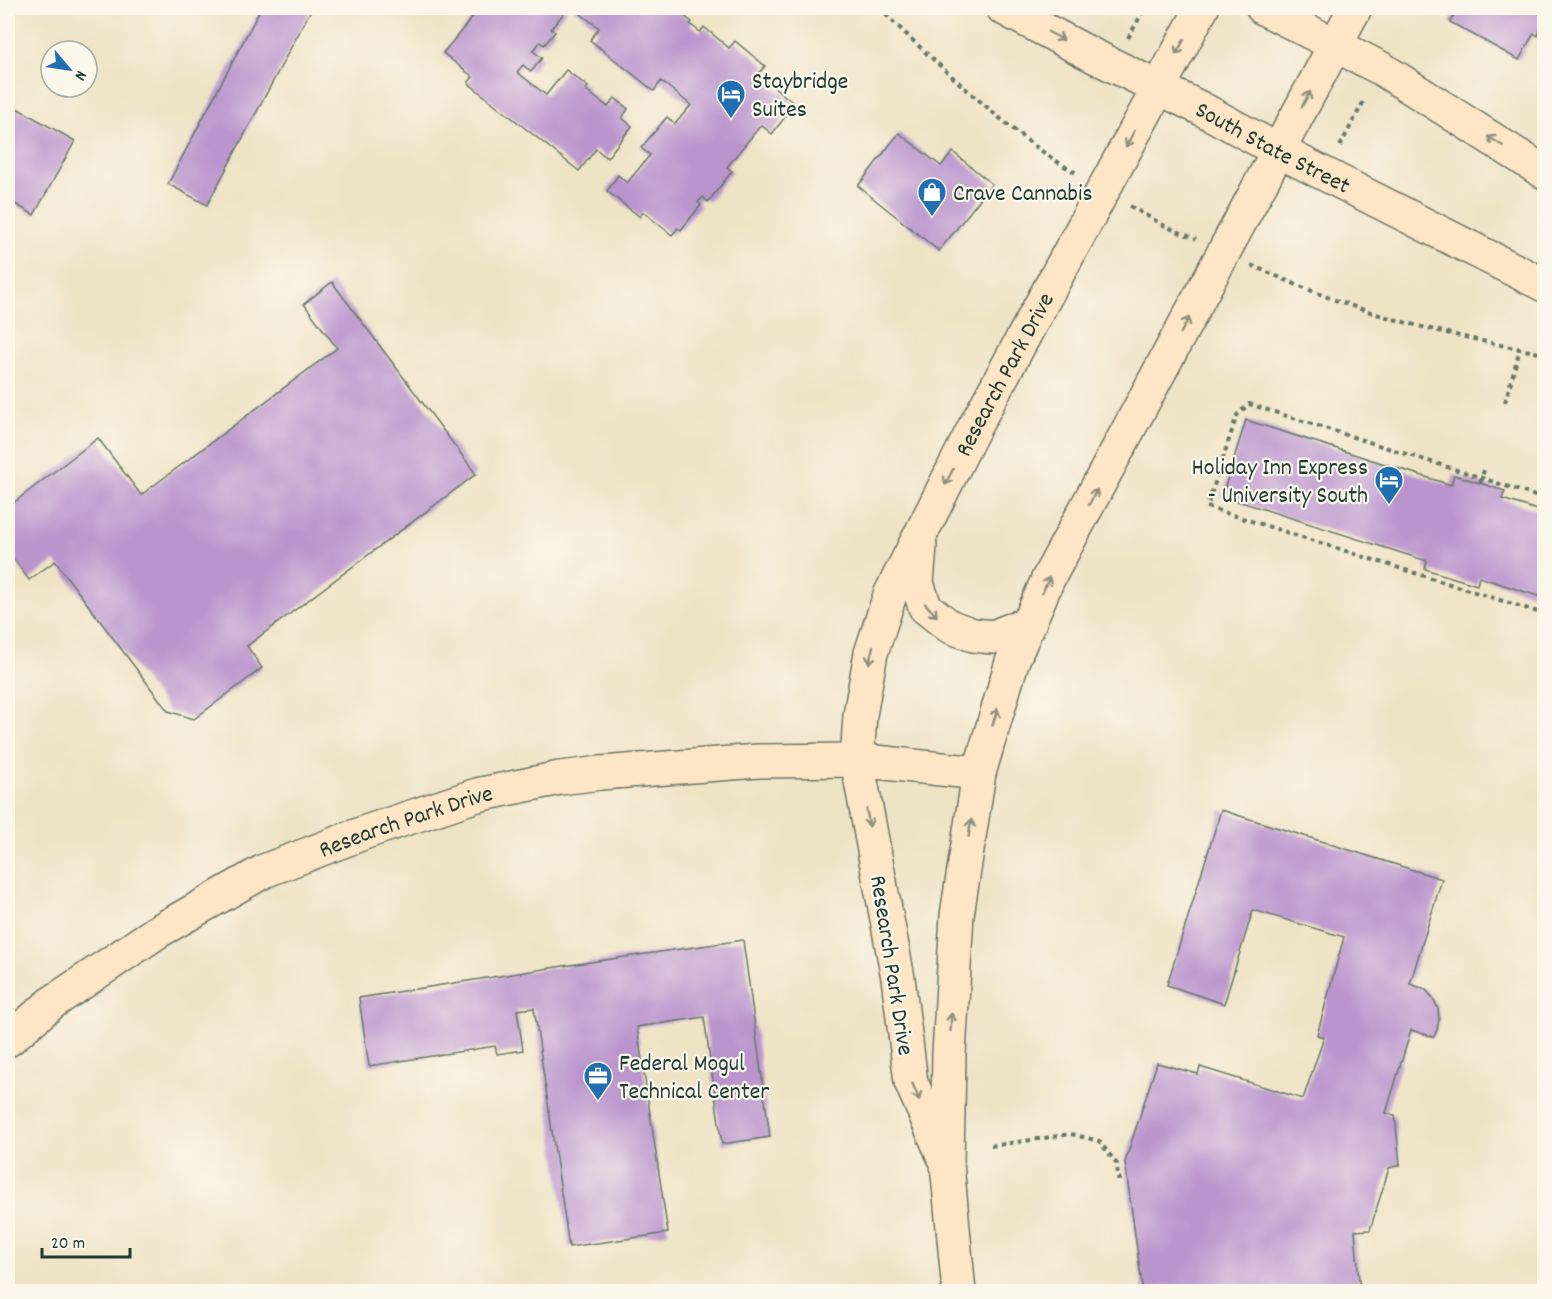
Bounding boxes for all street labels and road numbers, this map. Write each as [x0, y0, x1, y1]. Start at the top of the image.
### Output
street label: South State Street [1188, 94, 1356, 204]
street label: Research Park Drive [948, 287, 1064, 463]
street label: Research Park Drive [315, 778, 496, 868]
street label: Research Park Drive [859, 873, 921, 1058]

